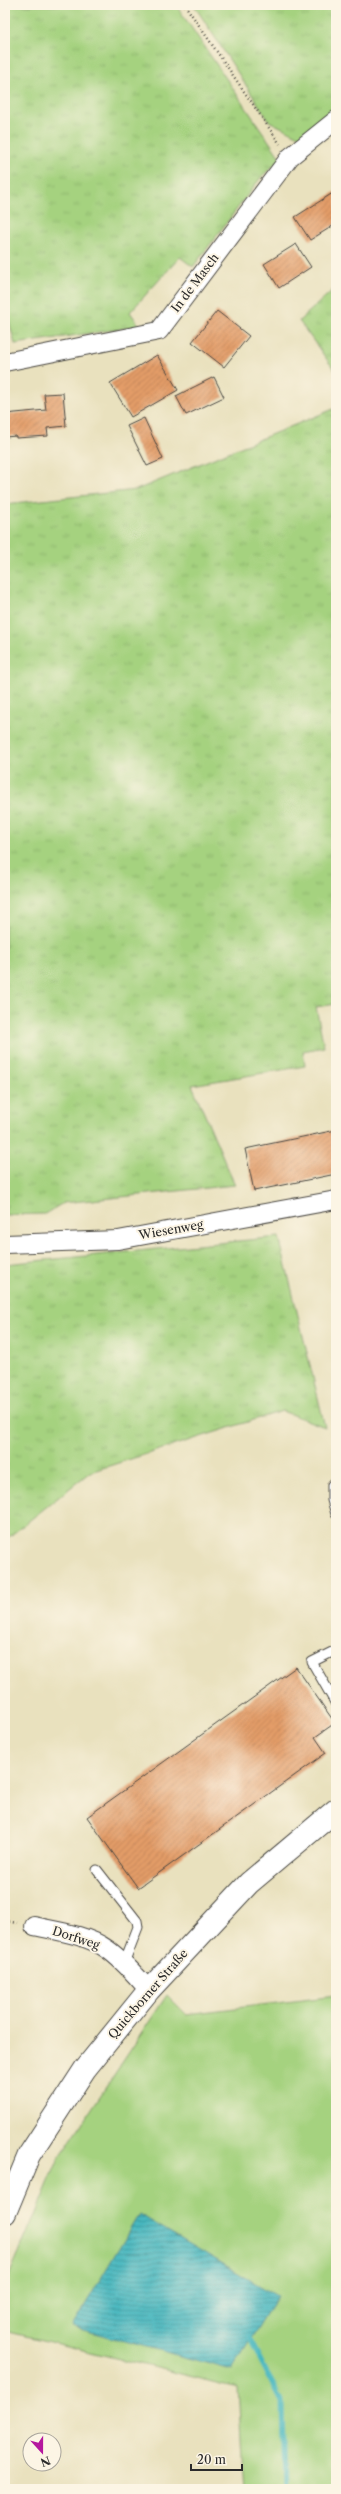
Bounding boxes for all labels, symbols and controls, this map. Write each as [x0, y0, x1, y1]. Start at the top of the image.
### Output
street label: In de Masch [168, 250, 222, 315]
street label: Wiesenweg [136, 1216, 205, 1243]
street label: Dorfweg [50, 1923, 102, 1952]
street label: Quickborner Straße [105, 1946, 191, 2042]
north arrow [22, 2432, 62, 2472]
scale bar [191, 2446, 242, 2472]
text: 20 m [197, 2452, 226, 2467]
text: N [38, 2453, 53, 2470]

